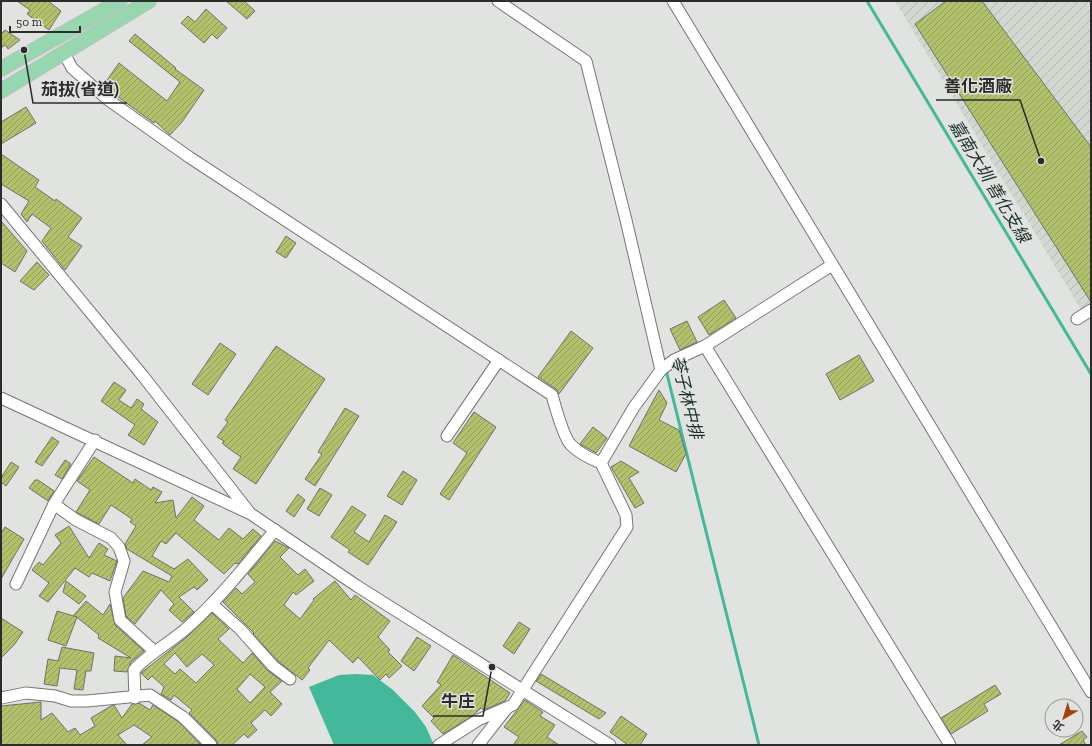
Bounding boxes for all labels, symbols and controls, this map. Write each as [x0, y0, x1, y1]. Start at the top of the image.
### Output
scale bar [10, 8, 80, 34]
text: 50 m [16, 15, 43, 29]
callout: 善化酒廠 [936, 71, 1020, 100]
callout: 茄拔(省道) [33, 74, 127, 103]
text: 善化酒廠 [944, 76, 1012, 96]
text: 茄拔(省道) [41, 79, 119, 99]
water label: 嘉南大圳 善化支線 [945, 116, 1036, 248]
water label: 苓子林中排 [667, 353, 707, 443]
callout: 牛庄 [433, 687, 483, 716]
text: 牛庄 [441, 691, 475, 711]
north arrow [1044, 698, 1084, 738]
text: 北 [1050, 717, 1066, 734]

